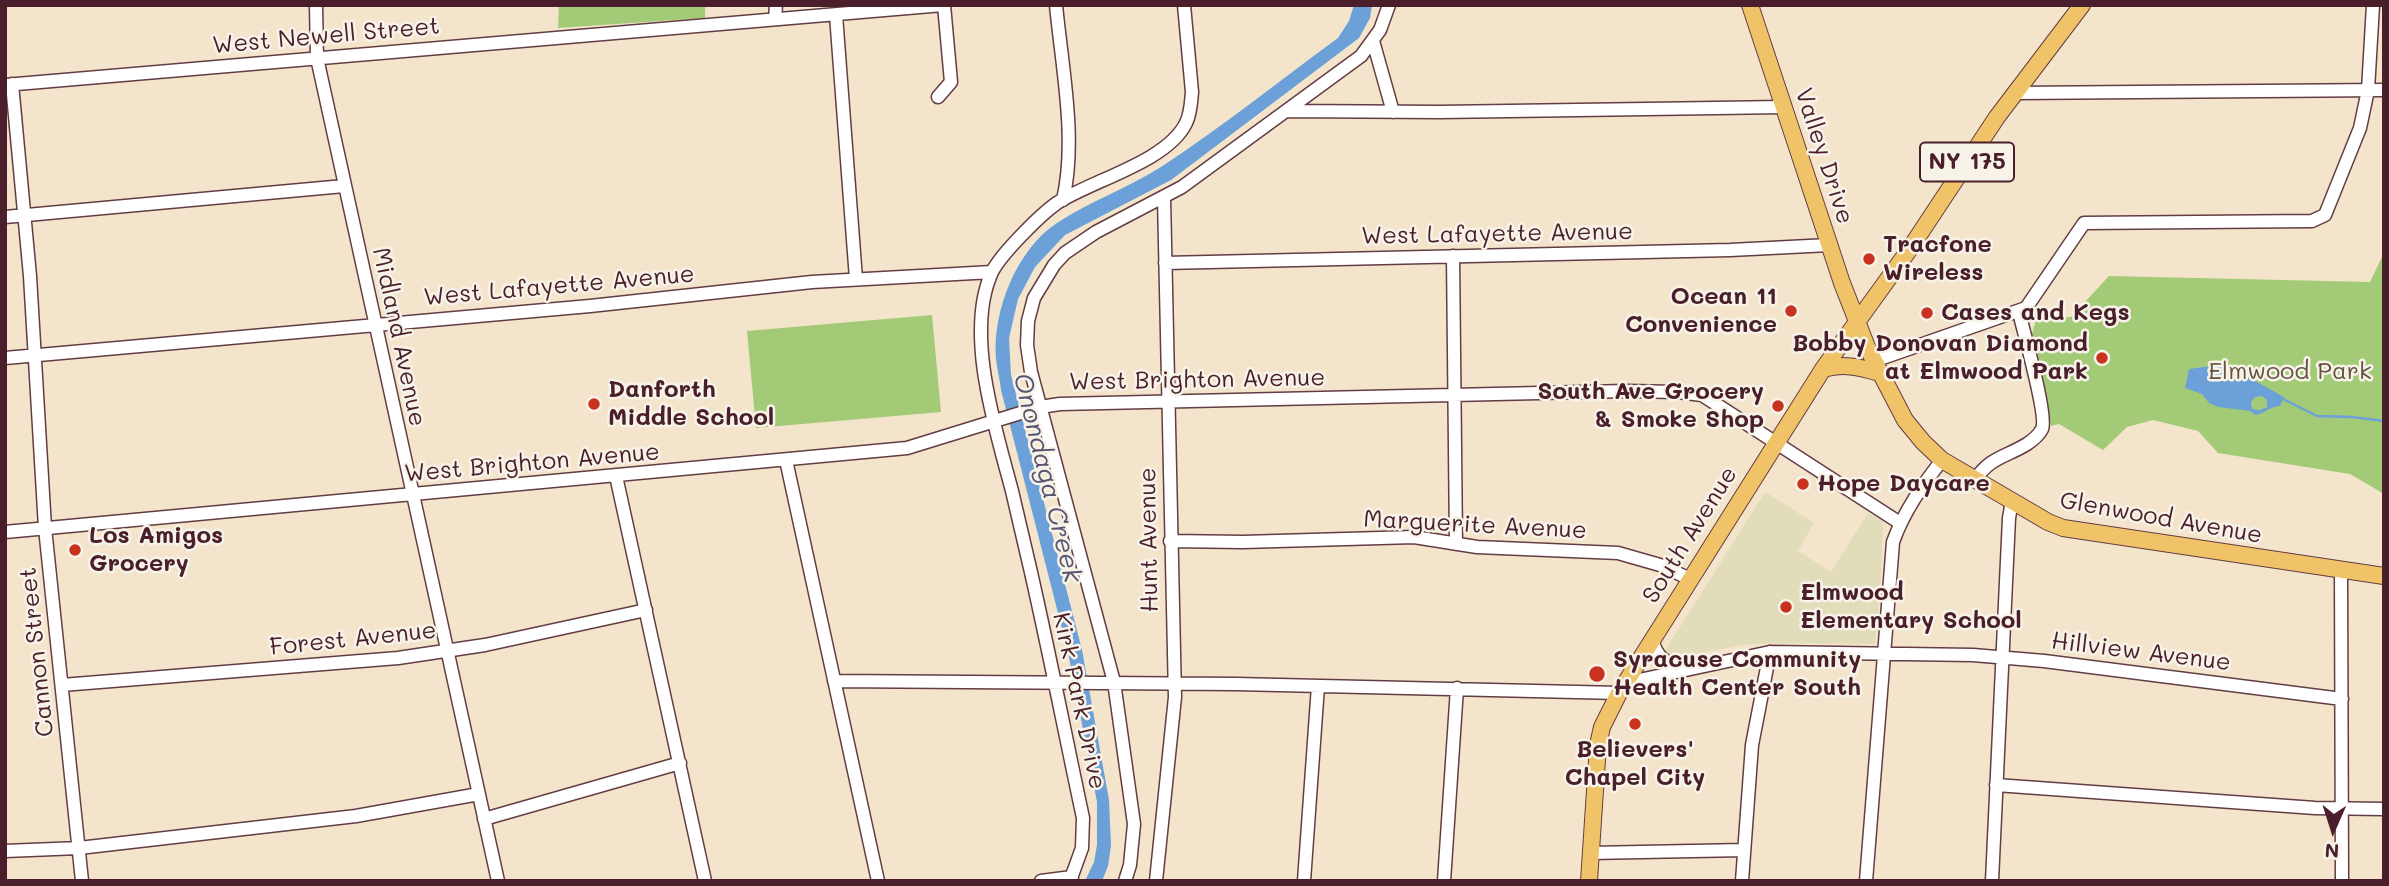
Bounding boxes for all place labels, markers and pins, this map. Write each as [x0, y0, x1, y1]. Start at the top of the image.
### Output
place label: Tracfone Wireless [1883, 231, 1992, 287]
marker: Tracfone Wireless [1861, 251, 1877, 267]
place label: Ocean 11 Convenience [1625, 283, 1777, 339]
place label: Cases and Kegs [1941, 299, 2130, 327]
marker: Ocean 11 Convenience [1783, 303, 1799, 319]
marker: Cases and Kegs [1919, 305, 1935, 321]
place label: Bobby Donovan Diamond at Elmwood Park [1792, 330, 2088, 386]
marker: Bobby Donovan Diamond at Elmwood Park [2094, 350, 2110, 366]
place label: Danforth Middle School [608, 376, 774, 432]
place label: South Ave Grocery & Smoke Shop [1537, 378, 1764, 434]
marker: Danforth Middle School [586, 396, 602, 412]
marker: South Ave Grocery & Smoke Shop [1770, 398, 1786, 414]
place label: Hope Daycare [1817, 470, 1990, 498]
marker: Hope Daycare [1795, 476, 1811, 492]
place label: Los Amigos Grocery [89, 522, 223, 578]
marker: Los Amigos Grocery [67, 542, 83, 558]
place label: Elmwood Elementary School [1800, 579, 2022, 635]
marker: Elmwood Elementary School [1778, 599, 1794, 615]
place label: Syracuse Community Health Center South [1613, 646, 1861, 702]
marker: Syracuse Community Health Center South [1587, 664, 1607, 684]
marker: Believers' Chapel City [1627, 716, 1643, 732]
place label: Believers' Chapel City [1565, 736, 1705, 792]

